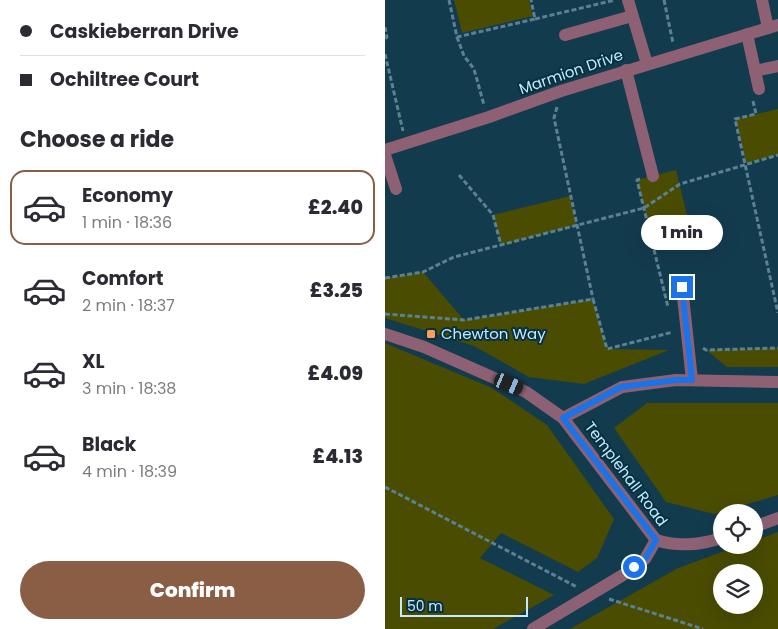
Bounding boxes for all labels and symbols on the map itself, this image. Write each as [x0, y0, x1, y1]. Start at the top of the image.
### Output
street label: Marmion Drive [516, 44, 626, 99]
callout: 1 min [641, 214, 723, 250]
route end [671, 276, 693, 298]
place label: Chewton Way [441, 323, 546, 344]
marker: Chewton Way [425, 328, 437, 340]
car [492, 371, 525, 397]
street label: Templehall Road [580, 417, 673, 530]
route start [623, 556, 645, 578]
scale bar [400, 594, 527, 617]

